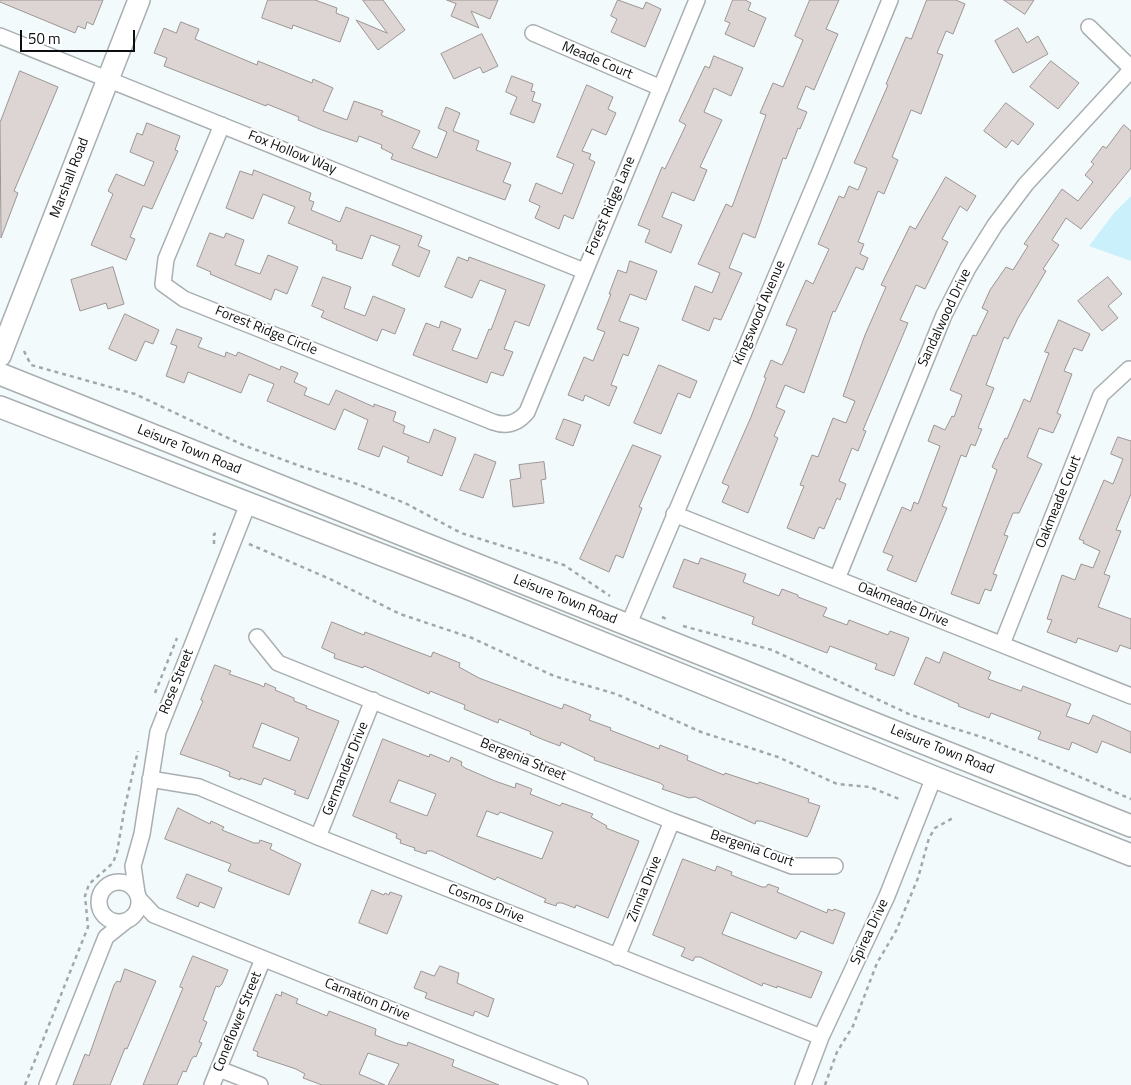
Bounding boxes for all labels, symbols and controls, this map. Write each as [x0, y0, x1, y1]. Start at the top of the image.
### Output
scale bar [22, 20, 138, 52]
text: 50 m [28, 27, 61, 50]
street label: Meade Court [559, 39, 635, 83]
street label: Fox Hollow Way [245, 128, 339, 178]
street label: Marshall Road [47, 136, 93, 220]
street label: Forest Ridge Lane [583, 154, 639, 258]
street label: Kingswood Avenue [730, 258, 790, 368]
street label: Sandalwood Drive [915, 266, 975, 370]
street label: Forest Ridge Circle [212, 303, 320, 359]
street label: Leisure Town Road [135, 422, 243, 478]
street label: Oakmeade Court [1033, 453, 1085, 551]
street label: Leisure Town Road [511, 572, 619, 628]
street label: Oakmeade Drive [855, 579, 951, 631]
street label: Rose Street [156, 647, 198, 717]
street label: Germander Drive [320, 720, 372, 818]
street label: Leisure Town Road [888, 722, 996, 778]
street label: Bergenia Street [477, 735, 569, 785]
street label: Bergenia Court [708, 827, 796, 871]
street label: Zinnia Drive [624, 854, 666, 924]
street label: Cosmos Drive [445, 881, 527, 927]
street label: Spirea Drive [847, 896, 893, 968]
street label: Coneflower Street [210, 970, 266, 1074]
street label: Carnation Drive [322, 975, 412, 1025]

